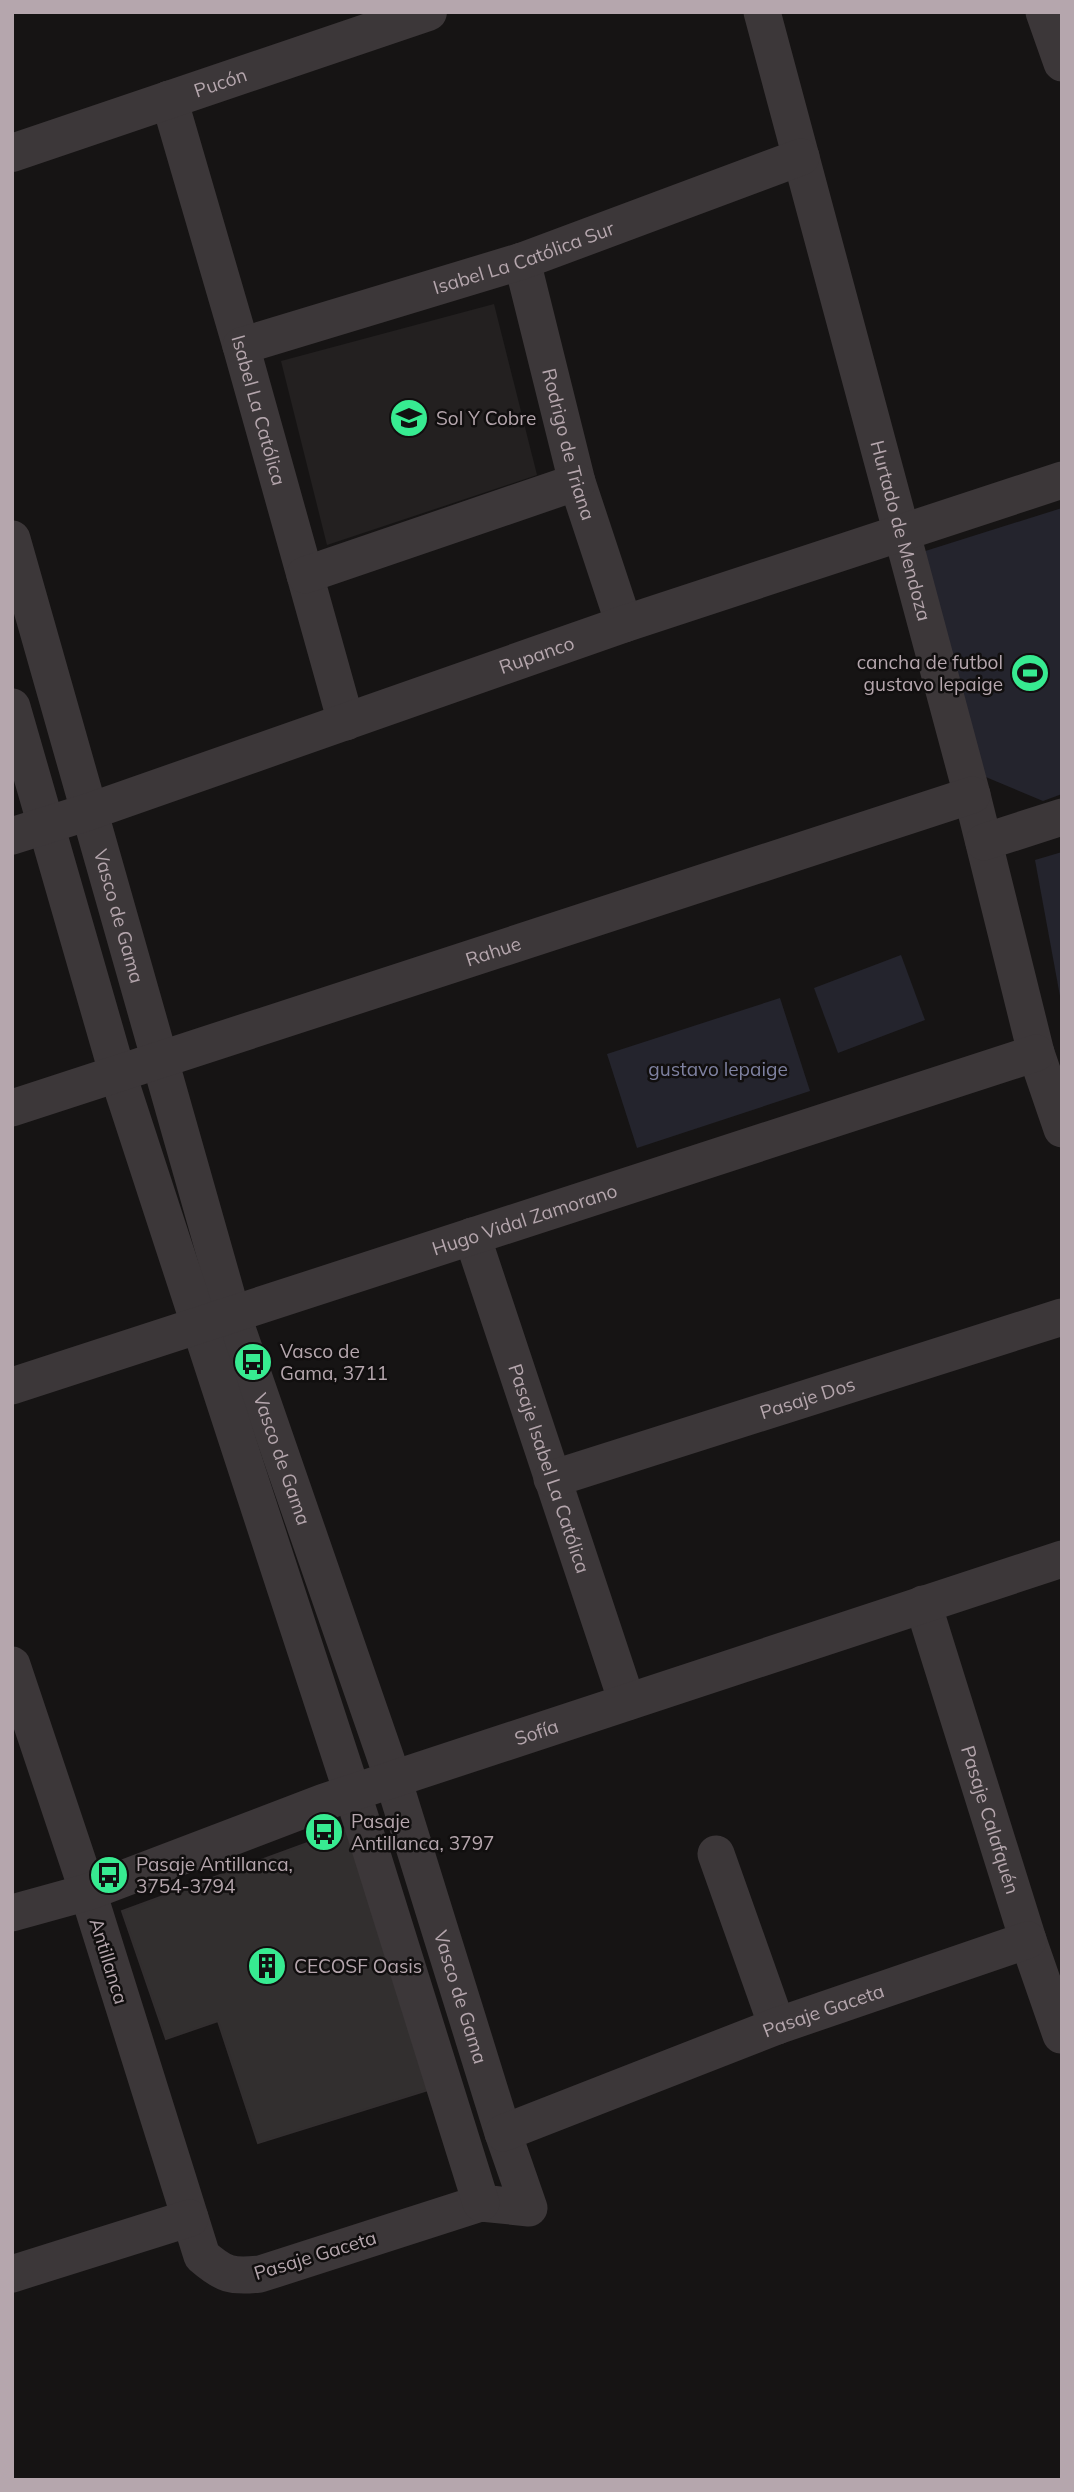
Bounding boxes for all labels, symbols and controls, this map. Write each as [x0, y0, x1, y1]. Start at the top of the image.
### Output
street label: Pucón [191, 62, 250, 102]
street label: Isabel La Católica Sur [430, 216, 617, 299]
street label: Isabel La Católica [226, 332, 291, 488]
street label: Rodrigo de Triana [537, 366, 601, 523]
school or university icon: Sol Y Cobre [388, 397, 430, 439]
place label: Sol Y Cobre [436, 406, 536, 430]
street label: Hurtado de Mendoza [865, 438, 937, 624]
street label: Rupanco [496, 630, 577, 679]
place label: cancha de futbol gustavo lepaige [857, 650, 1003, 696]
sports icon: cancha de futbol gustavo lepaige [1009, 652, 1051, 694]
street label: Vasco de Gama [89, 846, 149, 986]
street label: Rahue [462, 931, 524, 971]
park label: gustavo lepaige [648, 1057, 788, 1081]
street label: Hugo Vidal Zamorano [429, 1178, 620, 1261]
place label: Vasco de Gama, 3711 [280, 1339, 388, 1385]
bus stop icon: Vasco de Gama, 3711 [232, 1341, 274, 1383]
street label: Pasaje Isabel La Católica [503, 1361, 595, 1576]
street label: Pasaje Dos [757, 1372, 858, 1424]
street label: Vasco de Gama [248, 1390, 316, 1528]
street label: Sofía [511, 1714, 561, 1751]
street label: Pasaje Calafquén [956, 1743, 1025, 1897]
place label: Pasaje Antillanca, 3797 [351, 1809, 494, 1855]
bus stop icon: Pasaje Antillanca, 3797 [303, 1811, 345, 1853]
place label: Pasaje Antillanca, 3754-3794 [136, 1852, 293, 1898]
bus stop icon: Pasaje Antillanca, 3754-3794 [88, 1854, 130, 1896]
street label: Antillanca [85, 1915, 133, 2007]
street label: Vasco de Gama [429, 1927, 493, 2067]
building icon: CECOSF Oasis [246, 1945, 288, 1987]
place label: CECOSF Oasis [294, 1954, 422, 1978]
street label: Pasaje Gaceta [759, 1978, 887, 2042]
street label: Pasaje Gaceta [251, 2225, 379, 2285]

